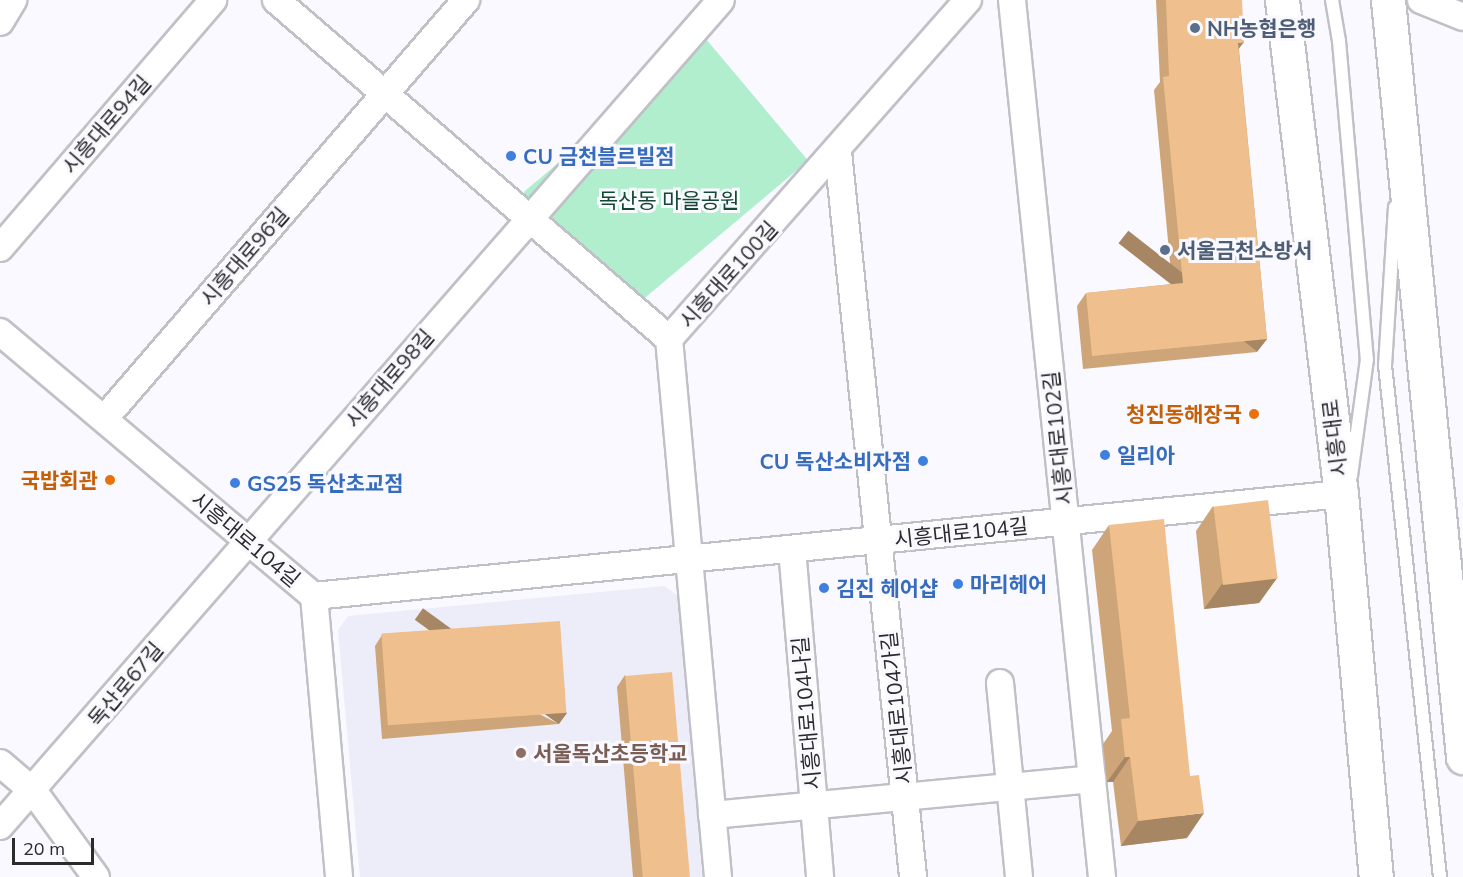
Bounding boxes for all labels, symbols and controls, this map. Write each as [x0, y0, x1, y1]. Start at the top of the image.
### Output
place label: NH농협은행 [1207, 15, 1316, 41]
marker: NH농협은행 [1188, 21, 1202, 35]
street label: 시흥대로94길 [57, 70, 155, 178]
place label: CU 금천블르빌점 [523, 143, 675, 169]
marker: CU 금천블르빌점 [504, 149, 518, 163]
park label: 독산동 마을공원 [599, 187, 739, 213]
street label: 시흥대로96길 [195, 202, 293, 310]
street label: 시흥대로100길 [674, 216, 782, 332]
place label: 서울금천소방서 [1177, 237, 1312, 263]
marker: 서울금천소방서 [1158, 243, 1172, 257]
street label: 시흥대로98길 [340, 324, 438, 432]
street label: 시흥대로102길 [1037, 370, 1077, 506]
street label: 시흥대로 [1317, 398, 1351, 478]
place label: 청진동해장국 [1126, 401, 1242, 427]
marker: 청진동해장국 [1247, 407, 1261, 421]
place label: 일리아 [1117, 442, 1175, 468]
place label: CU 독산소비자점 [759, 448, 911, 474]
marker: 일리아 [1098, 448, 1112, 462]
marker: CU 독산소비자점 [916, 454, 930, 468]
place label: 국밥회관 [21, 467, 98, 493]
place label: GS25 독산초교점 [247, 470, 404, 496]
marker: 국밥회관 [103, 473, 117, 487]
marker: GS25 독산초교점 [228, 476, 242, 490]
street label: 시흥대로104길 [186, 486, 306, 592]
street label: 시흥대로104길 [893, 512, 1029, 552]
place label: 마리헤어 [970, 571, 1047, 597]
place label: 김진 헤어샵 [836, 575, 938, 601]
marker: 마리헤어 [951, 577, 965, 591]
marker: 김진 헤어샵 [817, 581, 831, 595]
street label: 시흥대로104가길 [875, 630, 917, 786]
street label: 시흥대로104나길 [787, 635, 825, 791]
street label: 독산로67길 [82, 637, 168, 731]
place label: 서울독산초등학교 [533, 740, 688, 766]
marker: 서울독산초등학교 [514, 746, 528, 760]
scale bar [15, 826, 98, 864]
text: 20 m [23, 837, 65, 860]

